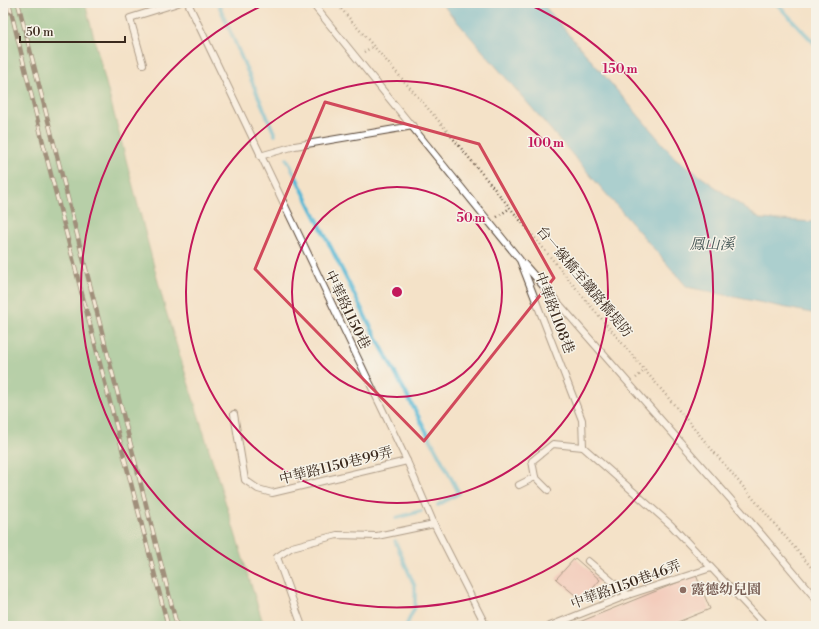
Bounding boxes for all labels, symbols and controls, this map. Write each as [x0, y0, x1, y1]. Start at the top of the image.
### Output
scale bar [20, 18, 125, 44]
text: 50 m [26, 25, 54, 40]
text: 150 m [603, 62, 637, 77]
text: 100 m [528, 136, 564, 151]
text: 50 m [456, 211, 486, 226]
street label: 台一線橋至鐵路橋堤防 [532, 223, 636, 341]
water label: 鳳山溪 [689, 235, 736, 254]
street label: 中華路1150巷 [320, 268, 374, 352]
street label: 中華路1108巷 [530, 270, 578, 356]
centre of rings [390, 285, 404, 299]
street label: 中華路1150巷99弄 [277, 443, 395, 489]
street label: 中華路1150巷46弄 [568, 557, 684, 613]
place label: 露德幼兒園 [691, 581, 761, 599]
marker: 露德幼兒園 [678, 585, 688, 595]

